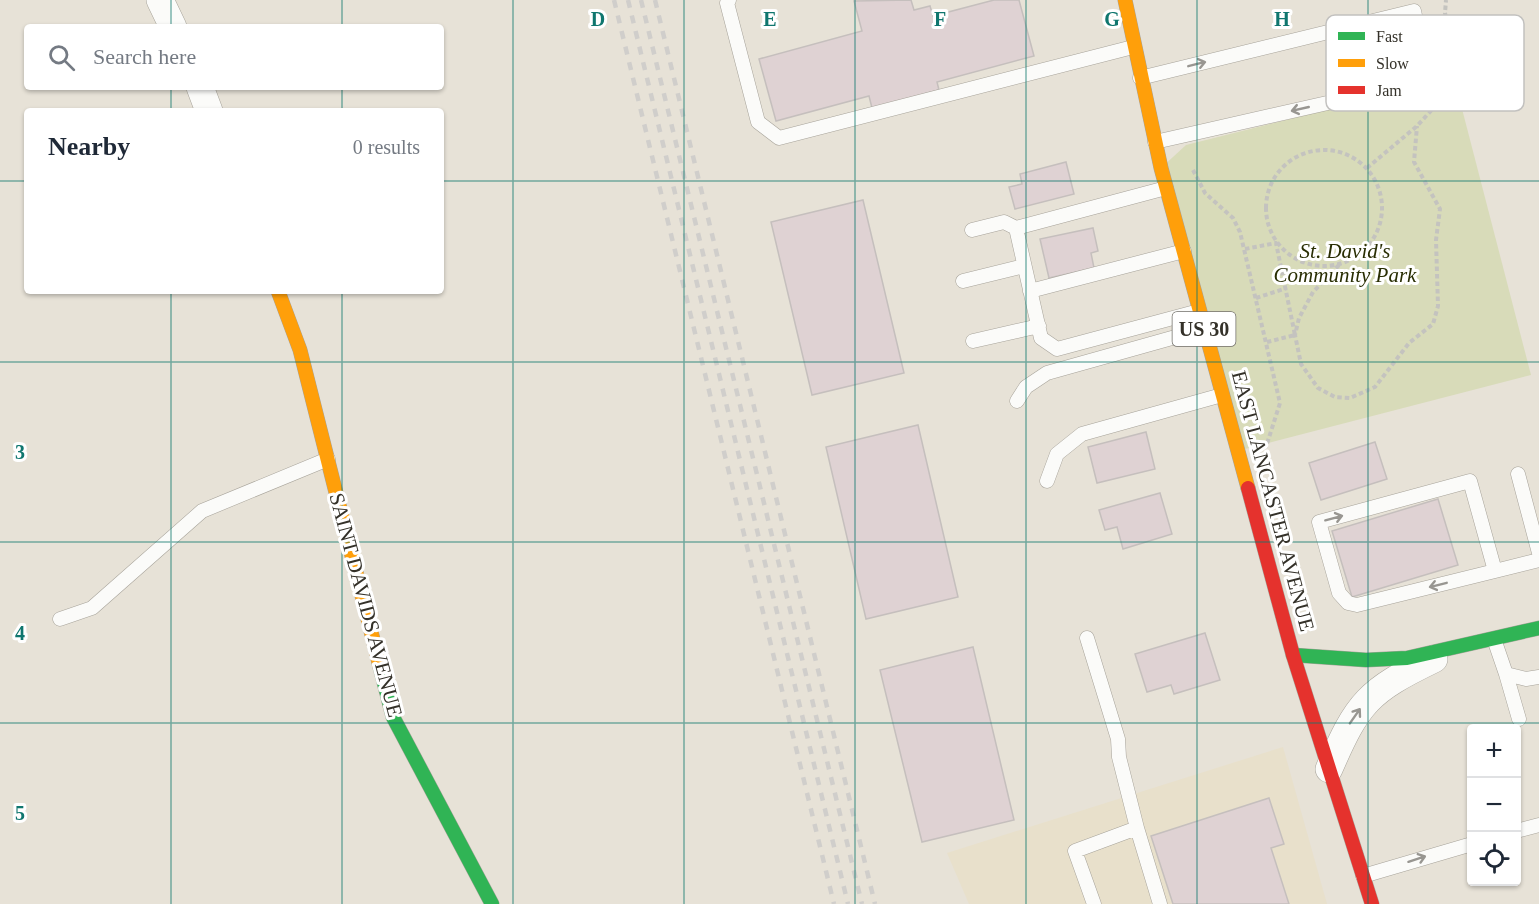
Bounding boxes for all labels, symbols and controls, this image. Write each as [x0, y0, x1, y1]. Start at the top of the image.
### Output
text: D [591, 8, 605, 30]
text: E [763, 8, 777, 30]
text: F [934, 8, 946, 30]
text: G [1104, 8, 1120, 30]
text: H [1274, 8, 1290, 30]
legend [1326, 15, 1524, 111]
search box [24, 24, 444, 90]
text: Fast [1376, 28, 1403, 45]
icon: search [45, 41, 78, 74]
text: Search here [93, 44, 196, 69]
text: Slow [1376, 55, 1409, 72]
one-way arrow [1187, 57, 1206, 69]
text: Jam [1376, 82, 1402, 99]
one-way arrow [1291, 104, 1310, 116]
text: Nearby [48, 132, 130, 161]
text: 0 results [353, 136, 420, 158]
park label: St. David's Community Park [1274, 239, 1417, 287]
road number: US 30 [1172, 312, 1236, 346]
street label: EAST LANCASTER AVENUE [1227, 368, 1319, 634]
text: 3 [15, 441, 25, 463]
street label: SAINT DAVIDS AVENUE [325, 490, 407, 720]
one-way arrow [1324, 511, 1343, 523]
one-way arrow [1429, 580, 1448, 592]
text: 4 [15, 622, 25, 644]
one-way arrow [1348, 709, 1361, 725]
map controls [1467, 724, 1521, 886]
button: + [1467, 724, 1521, 778]
button: − [1467, 778, 1521, 832]
text: 5 [15, 802, 25, 824]
button: locate [1467, 832, 1521, 886]
one-way arrow [1407, 853, 1426, 864]

